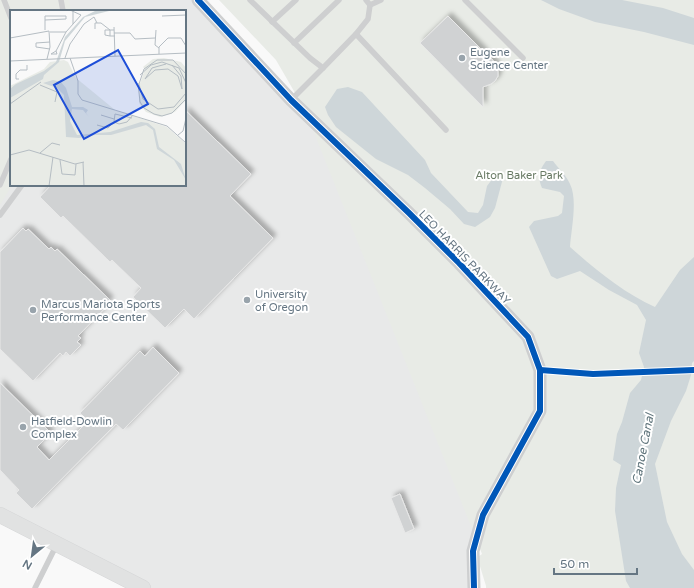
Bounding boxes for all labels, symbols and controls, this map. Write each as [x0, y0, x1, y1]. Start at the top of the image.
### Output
inset map [10, 10, 186, 186]
place label: Eugene Science Center [470, 46, 549, 72]
marker: Eugene Science Center [457, 53, 467, 63]
park label: Alton Baker Park [475, 169, 563, 182]
street label: LEO HARRIS PARKWAY [416, 208, 513, 307]
place label: University of Oregon [255, 288, 308, 314]
marker: University of Oregon [242, 295, 252, 305]
place label: Marcus Mariota Sports Performance Center [41, 298, 160, 324]
marker: Marcus Mariota Sports Performance Center [28, 305, 38, 315]
water label: Canoe Canal [629, 410, 657, 486]
place label: Hatfield-Dowlin Complex [31, 415, 112, 441]
marker: Hatfield-Dowlin Complex [18, 422, 28, 432]
north arrow [12, 536, 52, 576]
scale bar [554, 550, 637, 576]
text: N [20, 556, 34, 572]
text: 50 m [560, 557, 589, 571]

